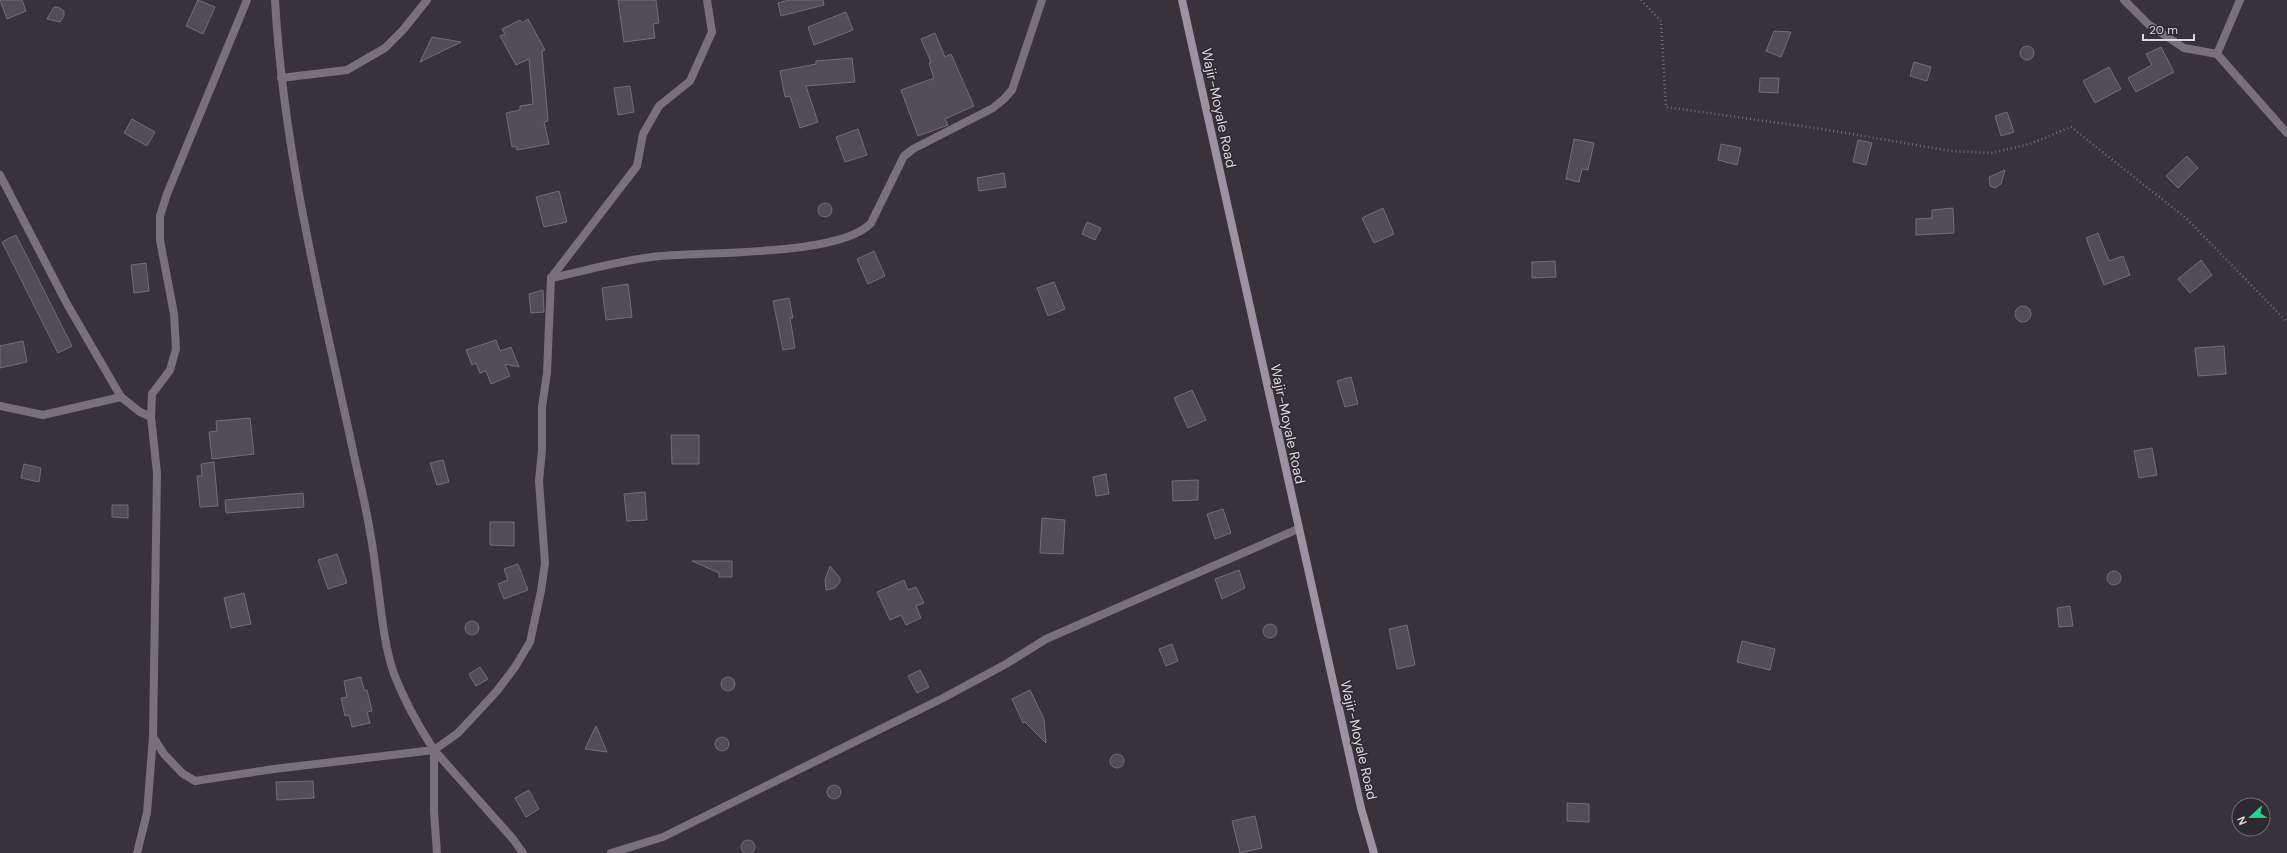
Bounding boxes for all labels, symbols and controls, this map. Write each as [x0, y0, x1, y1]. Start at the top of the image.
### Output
scale bar [2143, 16, 2194, 42]
text: 20 m [2149, 22, 2178, 38]
street label: Wajir-Moyale Road [1198, 47, 1240, 169]
street label: Wajir-Moyale Road [1267, 363, 1309, 485]
street label: Wajir-Moyale Road [1337, 679, 1381, 801]
north arrow [2231, 797, 2271, 837]
text: N [2234, 814, 2250, 827]

